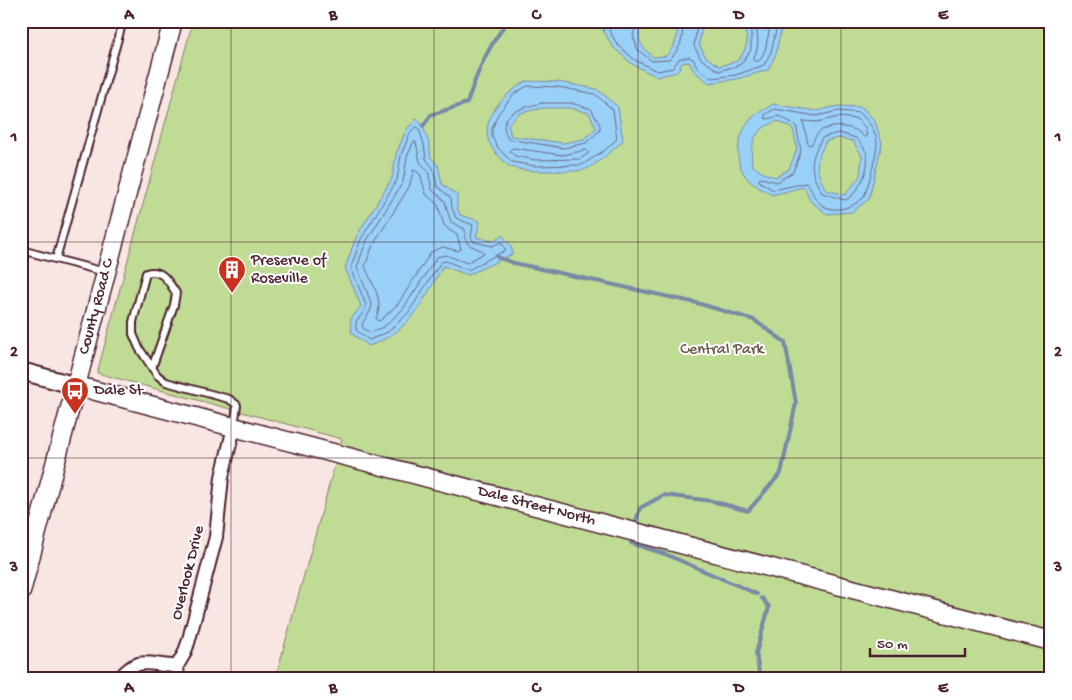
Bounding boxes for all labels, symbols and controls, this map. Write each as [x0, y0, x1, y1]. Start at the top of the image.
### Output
text: A [123, 7, 135, 26]
text: B [328, 7, 338, 26]
text: C [531, 7, 542, 26]
text: D [732, 7, 745, 26]
text: E [938, 7, 949, 26]
text: 1 [10, 129, 17, 148]
text: 1 [1054, 129, 1061, 148]
place label: Preserve of Roseville [250, 252, 327, 289]
building icon: Preserve of Roseville [217, 255, 247, 294]
street label: County Road C [75, 256, 119, 357]
park label: Central Park [680, 341, 766, 360]
text: 2 [10, 344, 18, 363]
text: 2 [1054, 344, 1062, 363]
bus stop icon: Dale St [60, 376, 90, 415]
place label: Dale St [93, 382, 144, 401]
street label: Dale Street North [475, 482, 598, 531]
street label: Overlook Drive [168, 523, 210, 622]
text: 3 [9, 559, 18, 578]
text: 3 [1053, 559, 1062, 578]
scale bar [870, 625, 964, 657]
text: 50 m [877, 636, 908, 654]
text: A [123, 680, 135, 699]
text: B [328, 680, 338, 699]
text: C [531, 680, 542, 699]
text: D [732, 680, 745, 699]
text: E [938, 680, 949, 699]

